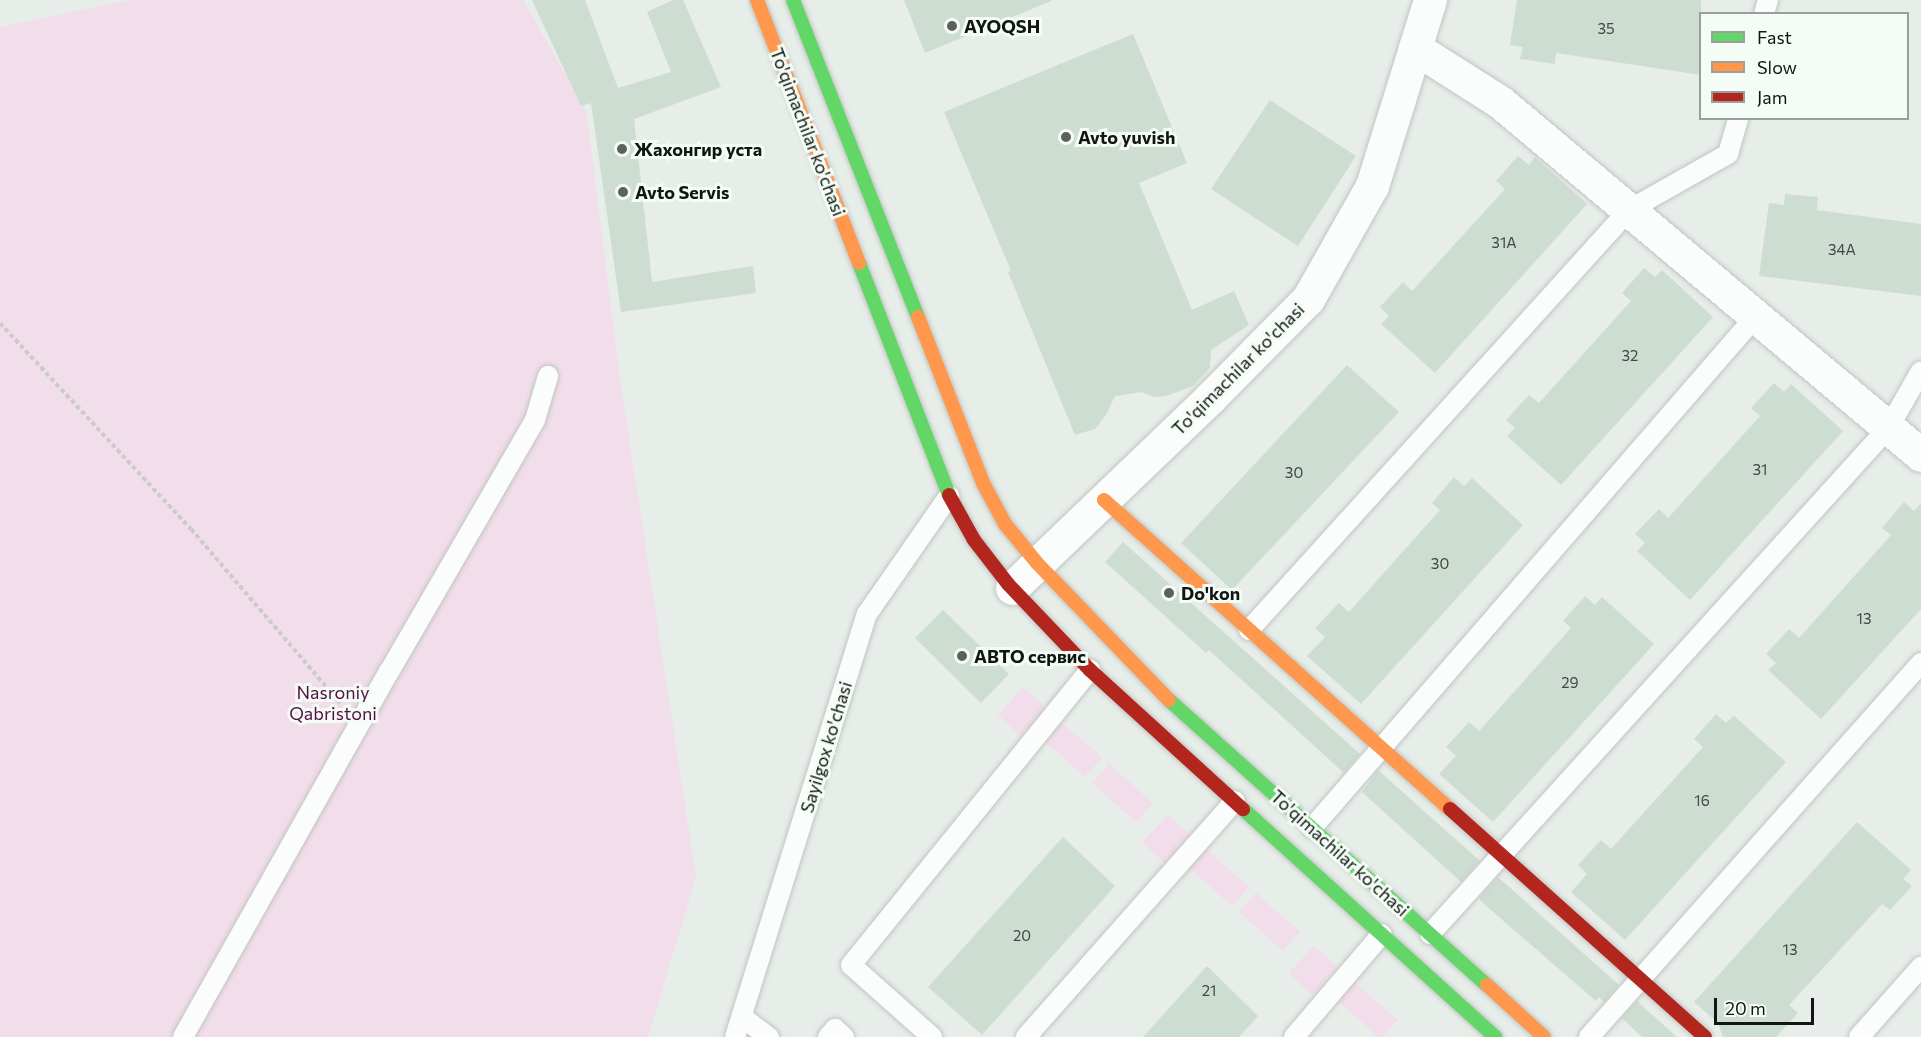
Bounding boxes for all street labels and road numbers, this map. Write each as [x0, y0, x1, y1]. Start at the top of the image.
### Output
street label: To'qimachilar ko'chasi [766, 45, 850, 219]
street label: To'qimachilar ko'chasi [1167, 298, 1309, 440]
street label: Sayilgox ko'chasi [796, 679, 856, 815]
street label: To'qimachilar ko'chasi [1266, 785, 1414, 921]

